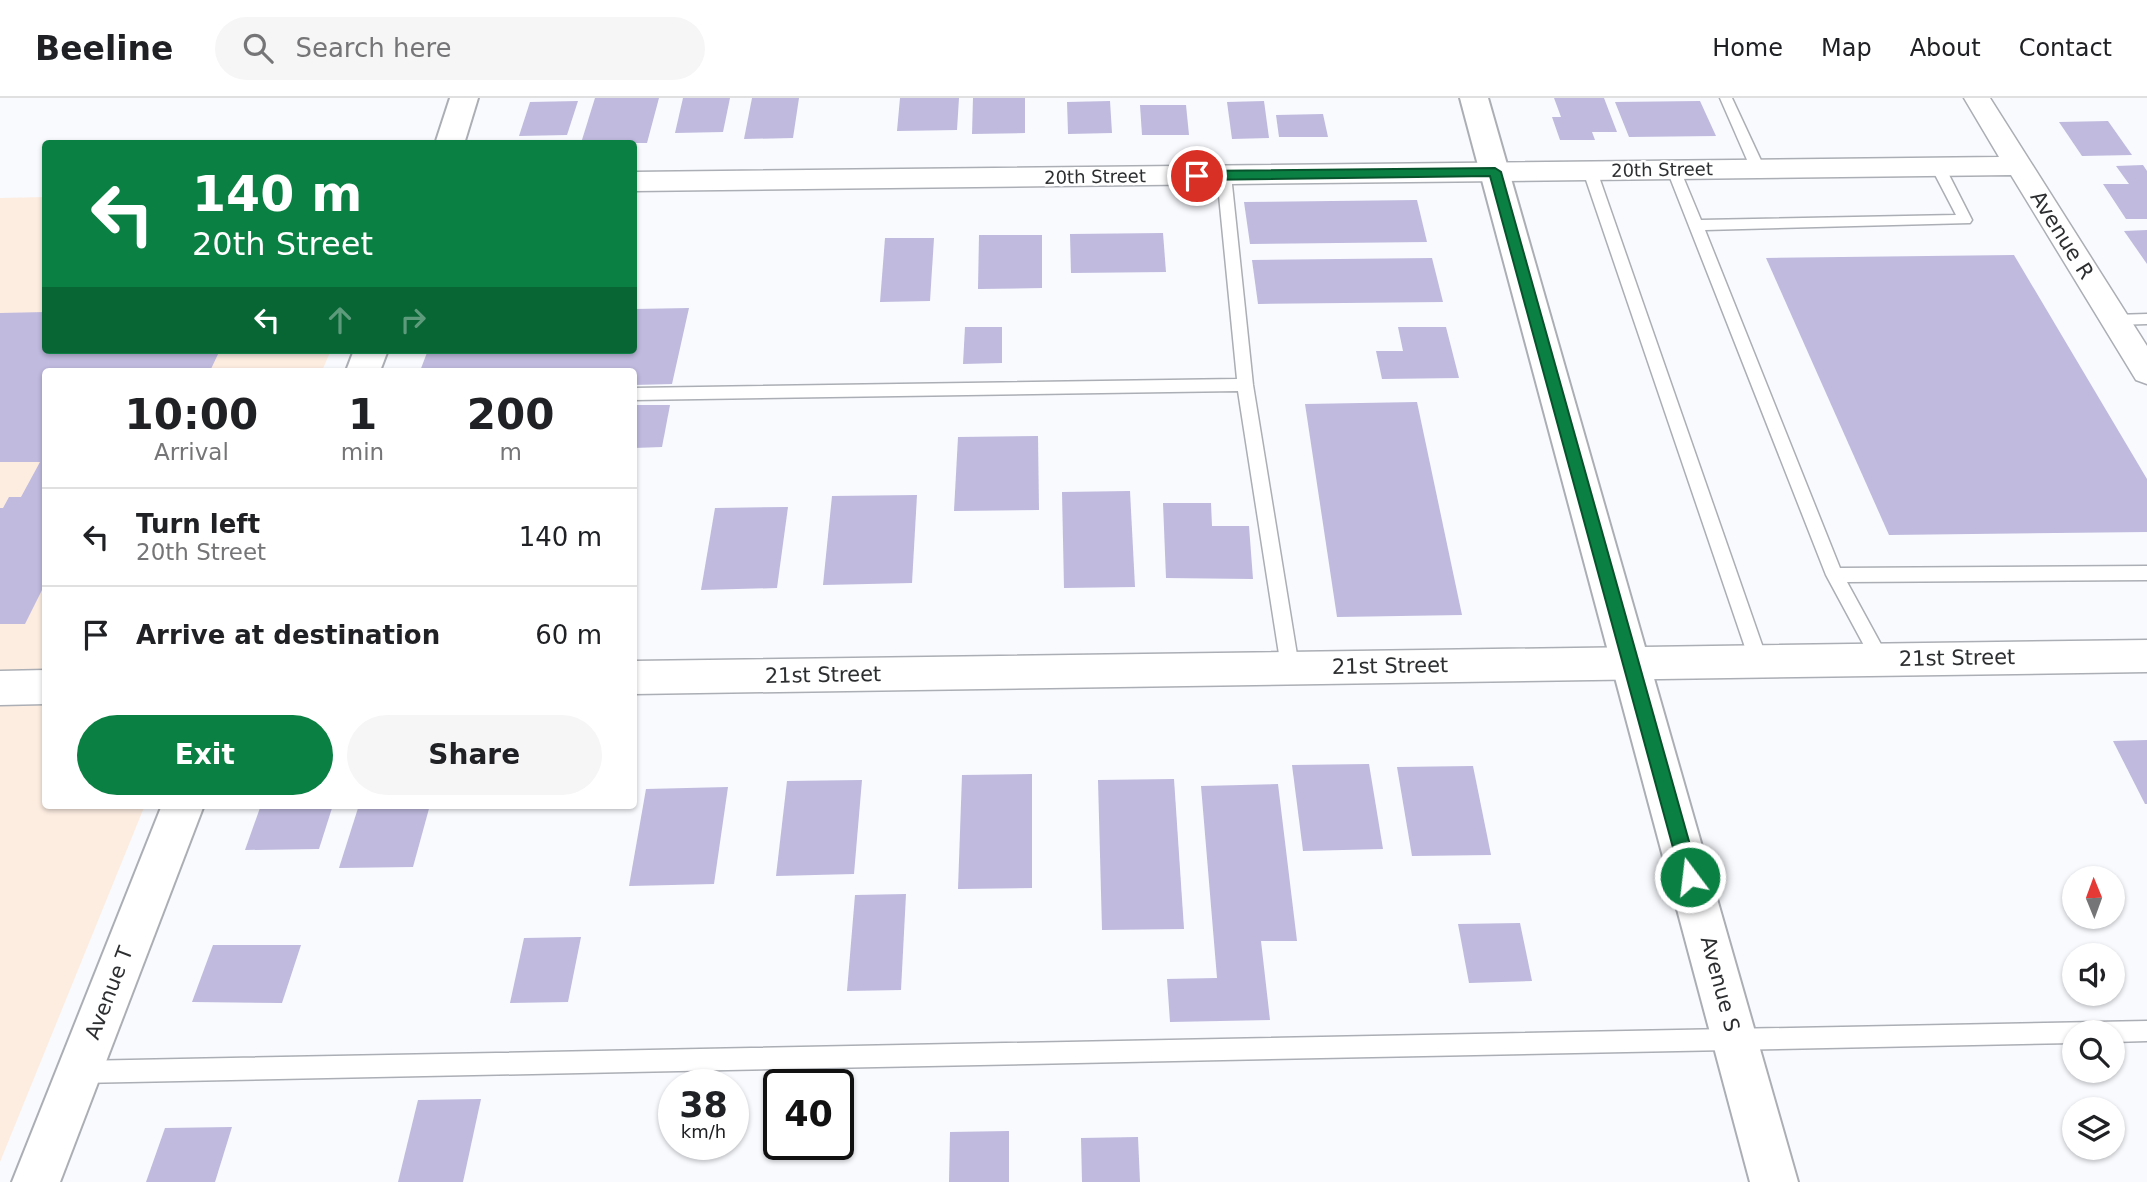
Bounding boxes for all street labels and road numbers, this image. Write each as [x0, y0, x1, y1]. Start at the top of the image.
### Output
street label: 20th Street [1611, 158, 1713, 181]
street label: 20th Street [1044, 165, 1146, 188]
street label: Avenue R [2026, 187, 2098, 283]
street label: 21st Street [1899, 645, 2015, 671]
street label: 21st Street [1332, 653, 1448, 679]
street label: 21st Street [765, 662, 881, 688]
street label: Avenue S [1696, 934, 1744, 1034]
street label: Avenue T [80, 943, 138, 1043]

